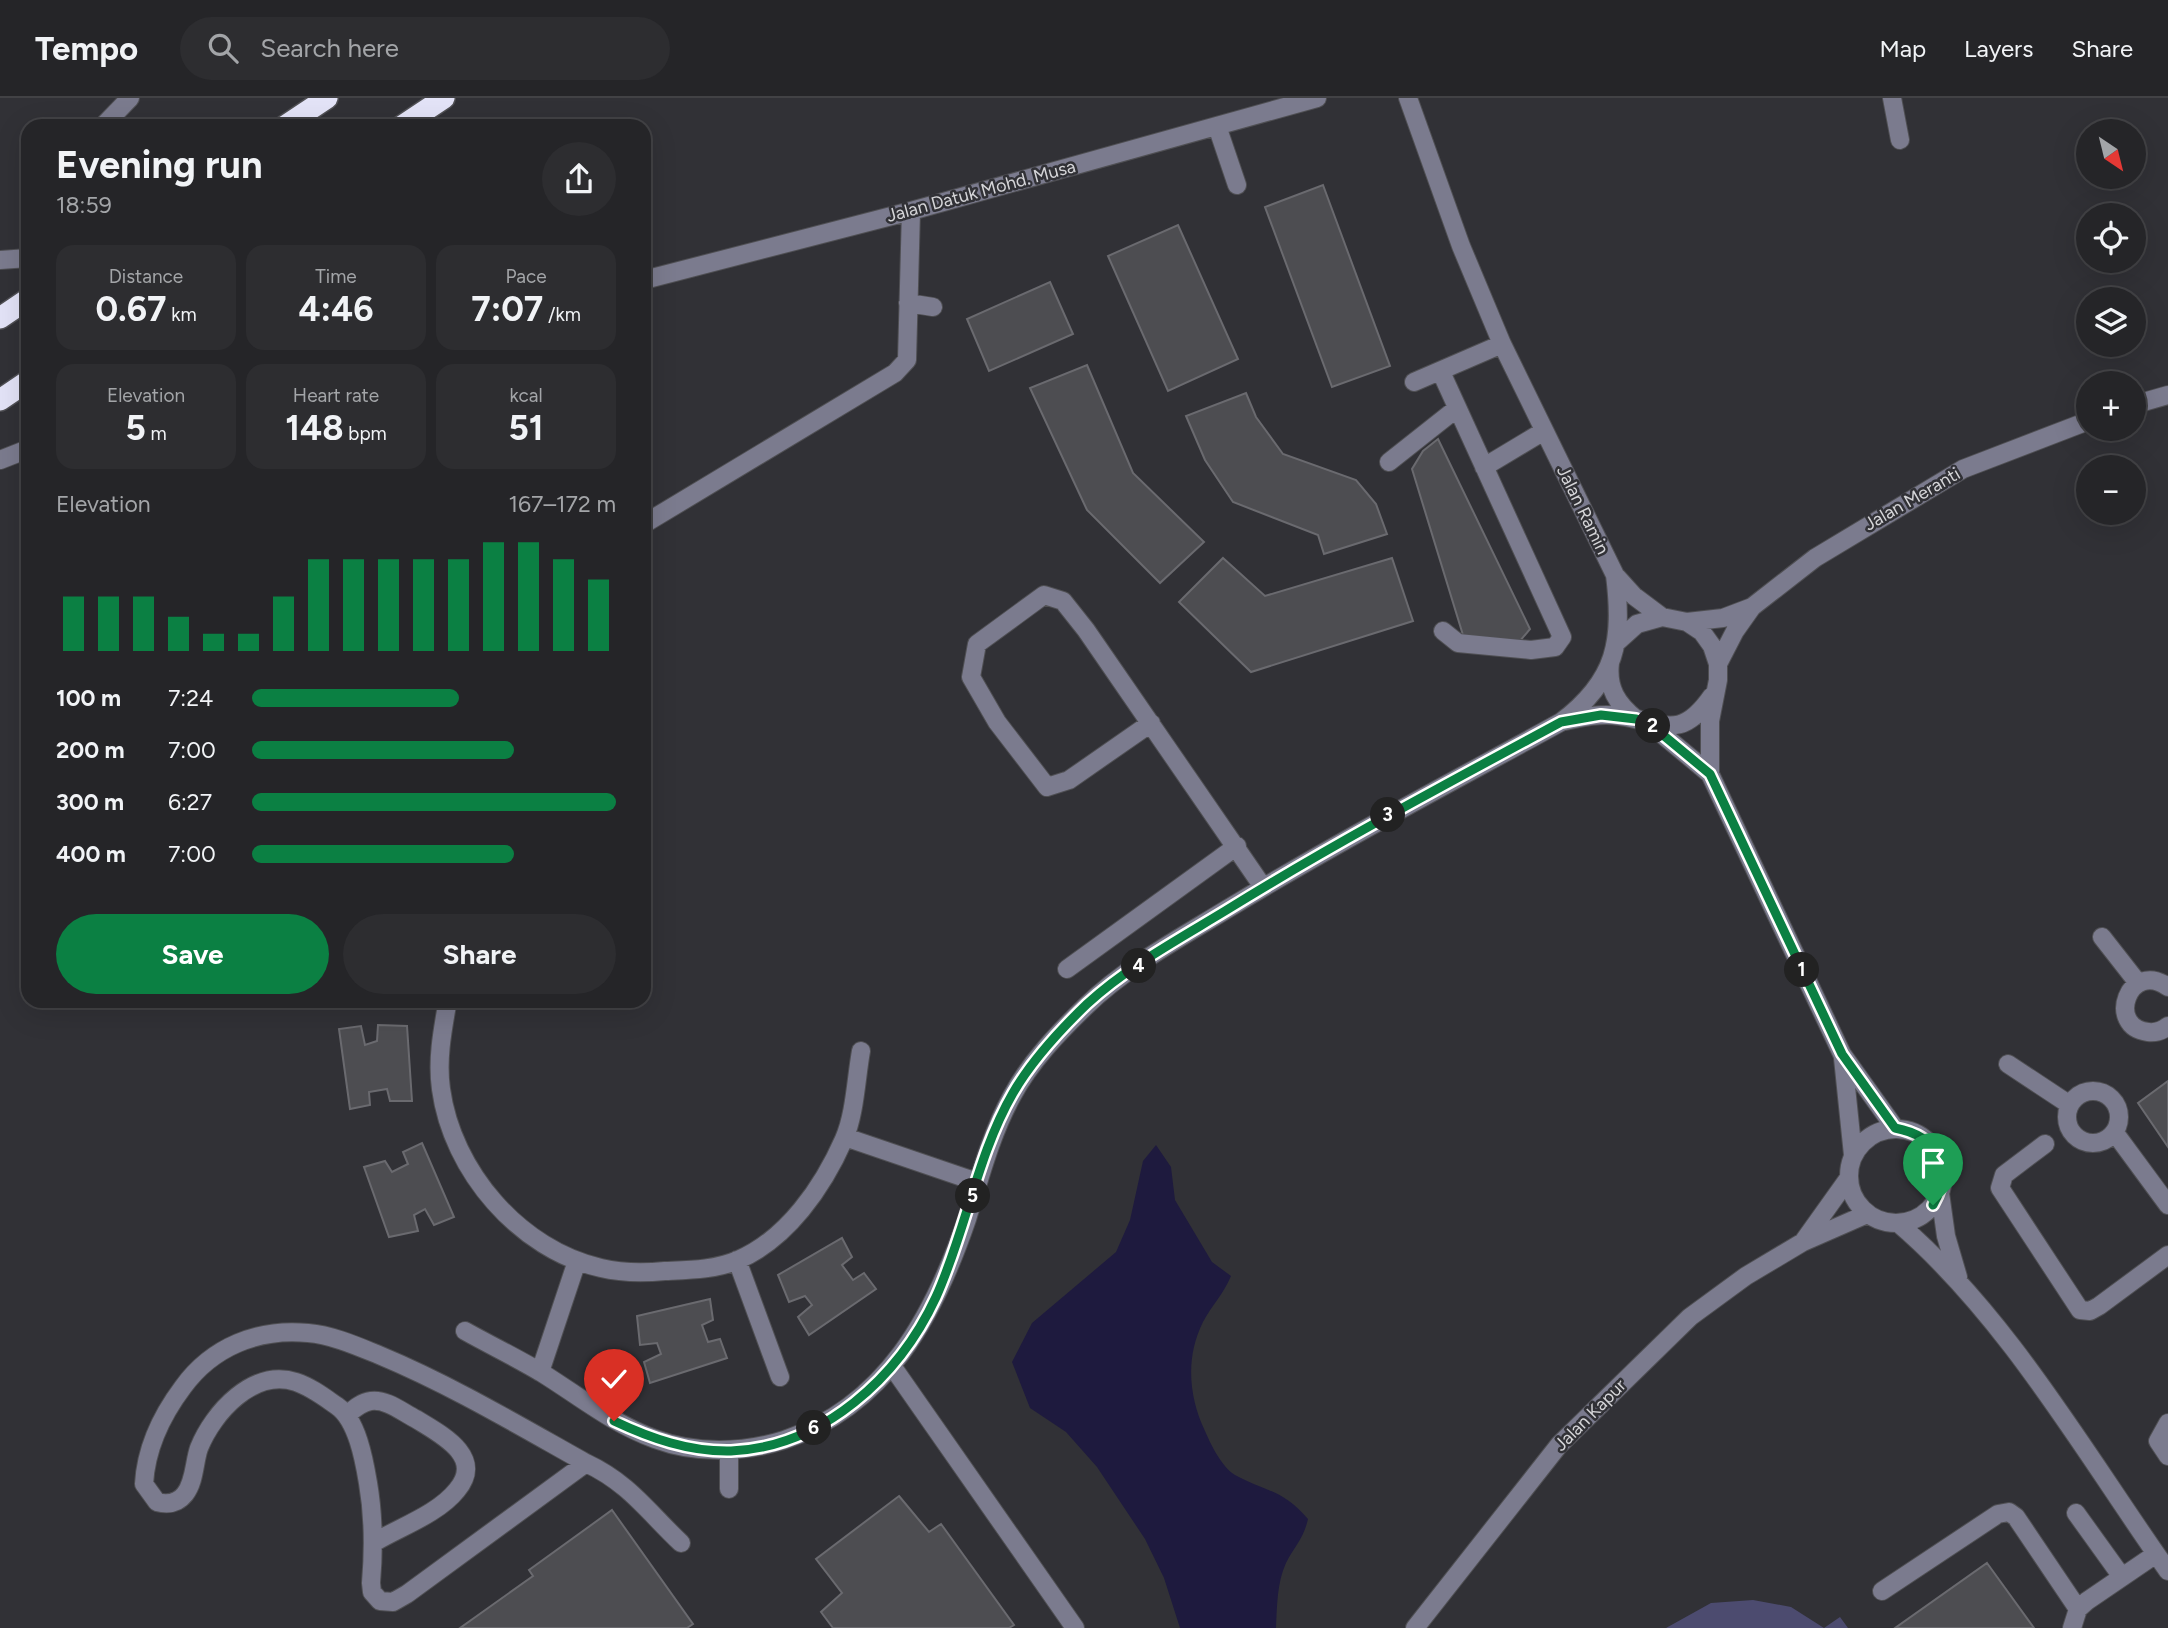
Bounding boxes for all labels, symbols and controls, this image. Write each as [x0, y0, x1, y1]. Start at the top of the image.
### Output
search box [180, 17, 670, 80]
text: Tempo [35, 29, 138, 68]
icon: search [204, 29, 242, 67]
text: Search here [260, 32, 399, 64]
text: Map [1879, 34, 1926, 63]
text: Layers [1964, 34, 2033, 63]
text: Share [2071, 34, 2133, 63]
north arrow [2076, 119, 2146, 189]
map controls [2076, 119, 2146, 525]
text: Evening run [56, 142, 263, 188]
button: share [542, 142, 616, 216]
street label: Jalan Datuk Mohd. Musa [884, 155, 1078, 227]
text: 18:59 [56, 191, 112, 219]
button: locate [2076, 203, 2146, 273]
text: Distance [109, 265, 183, 288]
text: Time [315, 265, 357, 288]
text: Pace [505, 265, 547, 288]
button: layers [2076, 287, 2146, 357]
text: 0.67 [95, 288, 167, 330]
text: 4:46 [298, 288, 374, 330]
text: 7:07 [471, 288, 543, 330]
text: km [167, 303, 197, 326]
text: /km [543, 303, 581, 326]
button: + [2076, 371, 2146, 441]
text: Elevation [107, 384, 185, 407]
text: Heart rate [293, 384, 379, 407]
text: kcal [509, 384, 543, 407]
text: 5 [125, 407, 146, 449]
text: 148 [285, 407, 344, 449]
text: 51 [508, 407, 544, 449]
text: m [146, 422, 167, 445]
text: bpm [344, 422, 387, 445]
button: − [2076, 455, 2146, 525]
street label: Jalan Ramin [1552, 462, 1614, 558]
street label: Jalan Meranti [1860, 463, 1964, 535]
text: Elevation [56, 490, 151, 518]
text: 167–172 m [509, 490, 616, 518]
text: 100 m [56, 684, 121, 712]
text: 7:24 [168, 684, 213, 712]
pin: 2 [1636, 708, 1670, 744]
text: 2 [1647, 714, 1658, 737]
text: 200 m [56, 736, 125, 764]
text: 7:00 [168, 736, 216, 764]
text: 300 m [56, 788, 124, 816]
text: 6:27 [168, 788, 212, 816]
pin: 3 [1370, 798, 1406, 832]
text: 3 [1382, 803, 1393, 826]
text: 400 m [56, 840, 126, 868]
text: 7:00 [168, 840, 216, 868]
button: Save [56, 914, 329, 994]
button: Share [343, 914, 616, 994]
pin: 4 [1122, 948, 1156, 984]
pin: 1 [1784, 952, 1820, 988]
text: 4 [1132, 954, 1145, 977]
text: 1 [1797, 958, 1806, 981]
pin [1903, 1133, 1963, 1205]
icon: arrive [1914, 1144, 1952, 1182]
pin: 5 [956, 1178, 990, 1214]
text: 5 [967, 1184, 978, 1207]
pin [584, 1349, 644, 1421]
icon: check [595, 1360, 633, 1398]
street label: Jalan Kapur [1549, 1374, 1631, 1456]
pin: 6 [796, 1410, 832, 1446]
text: 6 [808, 1416, 819, 1439]

